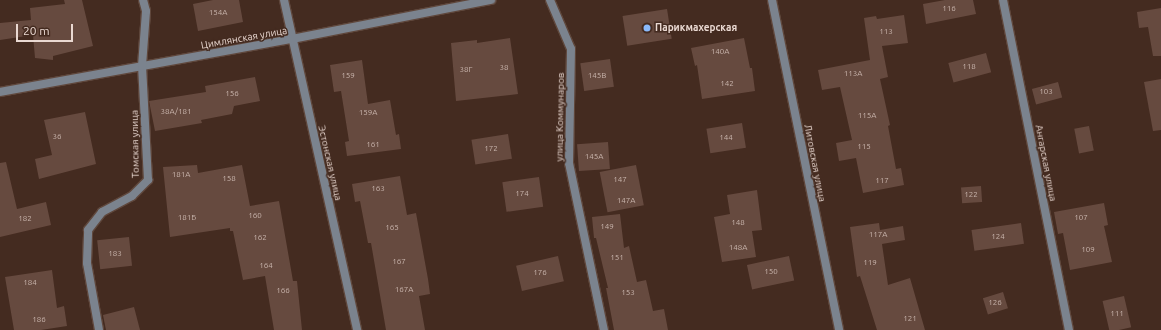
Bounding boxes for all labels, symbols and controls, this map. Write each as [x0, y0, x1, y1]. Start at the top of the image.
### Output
house number: 116 [942, 4, 956, 14]
house number: 154А [209, 8, 227, 18]
scale bar [18, 16, 75, 42]
place label: Парикмахерская [655, 22, 737, 34]
marker: Парикмахерская [642, 23, 652, 33]
text: 20 m [23, 24, 50, 37]
street label: Цимлянская улица [200, 25, 288, 51]
house number: 113 [879, 27, 893, 37]
house number: 140А [711, 47, 729, 57]
house number: 118 [962, 62, 976, 72]
house number: 38 [499, 63, 509, 73]
house number: 38Г [460, 65, 472, 75]
house number: 113А [844, 69, 862, 79]
house number: 159 [341, 71, 355, 81]
house number: 145В [588, 71, 606, 81]
street label: улица Коммунаров [553, 72, 567, 162]
house number: 142 [720, 79, 734, 89]
house number: 103 [1039, 87, 1053, 97]
house number: 156 [225, 89, 239, 99]
house number: 38А/181 [161, 107, 191, 117]
house number: 159А [359, 108, 377, 118]
street label: Томская улица [128, 110, 142, 178]
house number: 115А [858, 111, 876, 121]
street label: Литовская улица [802, 123, 828, 203]
street label: Эстонская улица [315, 124, 345, 202]
street label: Ангарская улица [1033, 124, 1059, 202]
house number: 36 [52, 132, 62, 142]
house number: 144 [719, 133, 733, 143]
house number: 161 [366, 140, 380, 150]
house number: 115 [857, 142, 871, 152]
house number: 172 [484, 144, 498, 154]
house number: 145А [585, 152, 603, 162]
house number: 181А [172, 170, 190, 180]
house number: 158 [222, 174, 236, 184]
house number: 147 [613, 175, 627, 185]
house number: 117 [875, 176, 889, 186]
house number: 163 [371, 184, 385, 194]
house number: 174 [515, 189, 529, 199]
house number: 122 [964, 190, 978, 200]
house number: 147А [617, 196, 635, 206]
house number: 160 [248, 211, 262, 221]
house number: 181Б [178, 213, 196, 223]
house number: 107 [1074, 213, 1088, 223]
house number: 182 [18, 214, 32, 224]
house number: 148 [731, 218, 745, 228]
house number: 149 [600, 222, 614, 232]
house number: 165 [385, 223, 399, 233]
house number: 117А [869, 230, 887, 240]
house number: 124 [991, 232, 1005, 242]
house number: 162 [253, 233, 267, 243]
house number: 148А [729, 243, 747, 253]
house number: 109 [1081, 245, 1095, 255]
house number: 183 [108, 249, 122, 259]
house number: 151 [610, 253, 624, 263]
house number: 167 [392, 257, 406, 267]
house number: 119 [863, 258, 877, 268]
house number: 164 [259, 261, 273, 271]
house number: 150 [764, 267, 778, 277]
house number: 176 [533, 268, 547, 278]
house number: 184 [23, 278, 37, 288]
house number: 167А [395, 285, 413, 295]
house number: 166 [276, 286, 290, 296]
house number: 153 [621, 288, 635, 298]
house number: 126 [988, 298, 1002, 308]
house number: 111 [1110, 309, 1124, 319]
house number: 121 [903, 314, 917, 324]
house number: 186 [32, 315, 46, 325]

